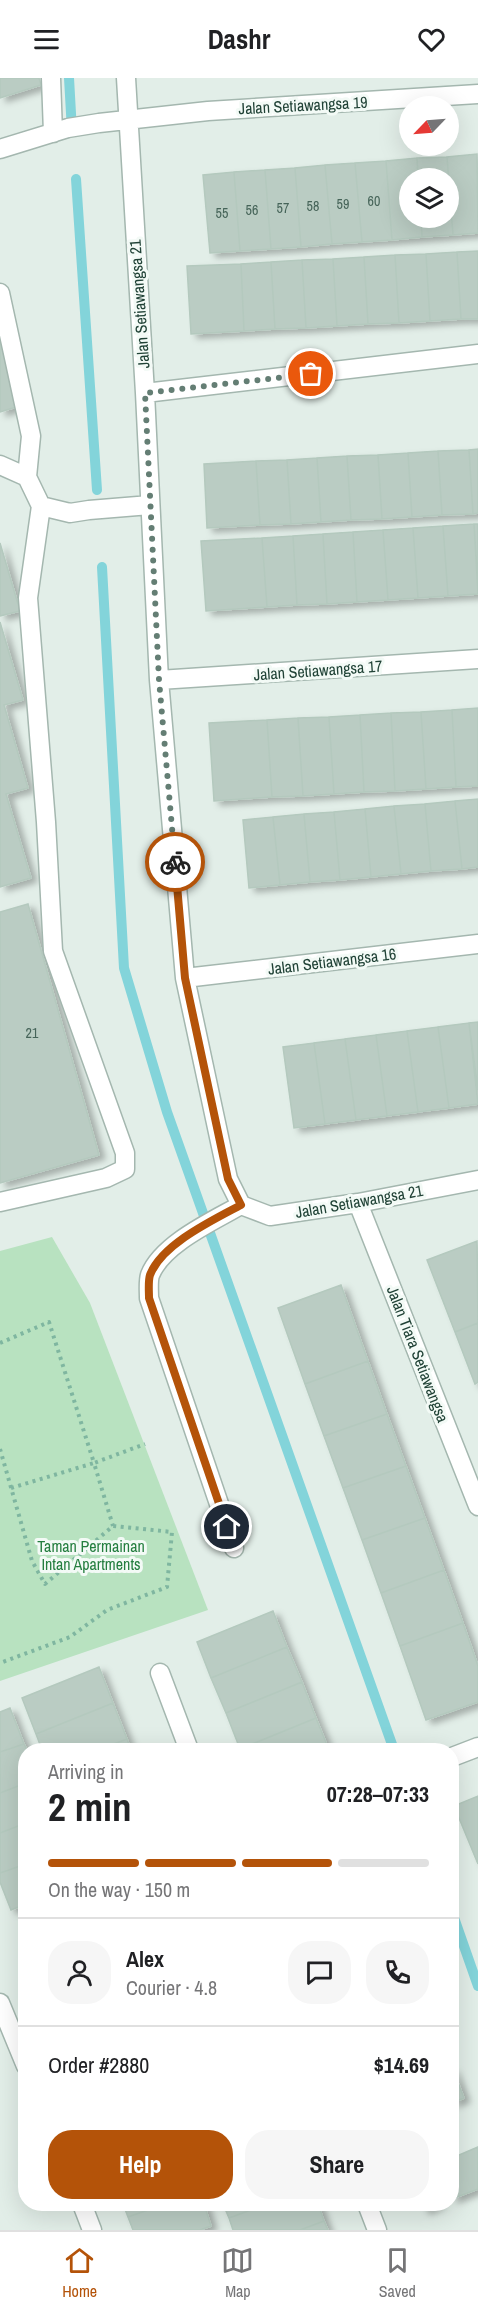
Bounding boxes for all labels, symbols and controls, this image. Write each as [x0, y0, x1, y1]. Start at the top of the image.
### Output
text: Dashr [208, 21, 270, 57]
icon: menu [30, 23, 63, 56]
icon: heart [415, 23, 448, 56]
street label: Jalan Setiawangsa 19 [238, 91, 368, 119]
north arrow [399, 96, 459, 156]
map controls [399, 96, 459, 228]
button: layers [399, 168, 459, 228]
house number: 60 [368, 192, 380, 210]
house number: 59 [337, 195, 349, 213]
house number: 58 [307, 197, 319, 215]
house number: 57 [277, 199, 289, 217]
house number: 56 [246, 201, 258, 219]
house number: 55 [216, 204, 228, 222]
street label: Jalan Setiawangsa 21 [123, 238, 154, 369]
pin [285, 348, 336, 399]
icon: bag [294, 357, 327, 390]
street label: Jalan Setiawangsa 17 [253, 655, 383, 685]
courier [145, 832, 205, 892]
icon: bike [159, 846, 192, 879]
street label: Jalan Setiawangsa 16 [267, 942, 397, 980]
house number: 21 [26, 1024, 39, 1042]
street label: Jalan Setiawangsa 21 [294, 1179, 425, 1223]
street label: Jalan Tiara Setiawangsa [382, 1283, 454, 1426]
pin [201, 1501, 252, 1552]
icon: home [210, 1510, 243, 1543]
park label: Taman Permainan Intan Apartments [37, 1535, 145, 1575]
text: Arriving in [48, 1758, 124, 1785]
text: 07:28–07:33 [327, 1779, 429, 1809]
text: 2 min [48, 1781, 132, 1833]
text: On the way · 150 m [48, 1876, 190, 1903]
button: person [48, 1941, 111, 2004]
button: chat [288, 1941, 351, 2004]
button: phone [366, 1941, 429, 2004]
text: Alex [126, 1944, 164, 1974]
text: Courier · 4.8 [126, 1974, 217, 2001]
text: Order #2880 [48, 2050, 149, 2080]
text: $14.69 [374, 2050, 429, 2080]
button: Help [48, 2130, 233, 2199]
button: Share [245, 2130, 429, 2199]
tab: Home [62, 2244, 97, 2302]
tab: Map [221, 2244, 254, 2302]
tab: Saved [379, 2244, 416, 2302]

